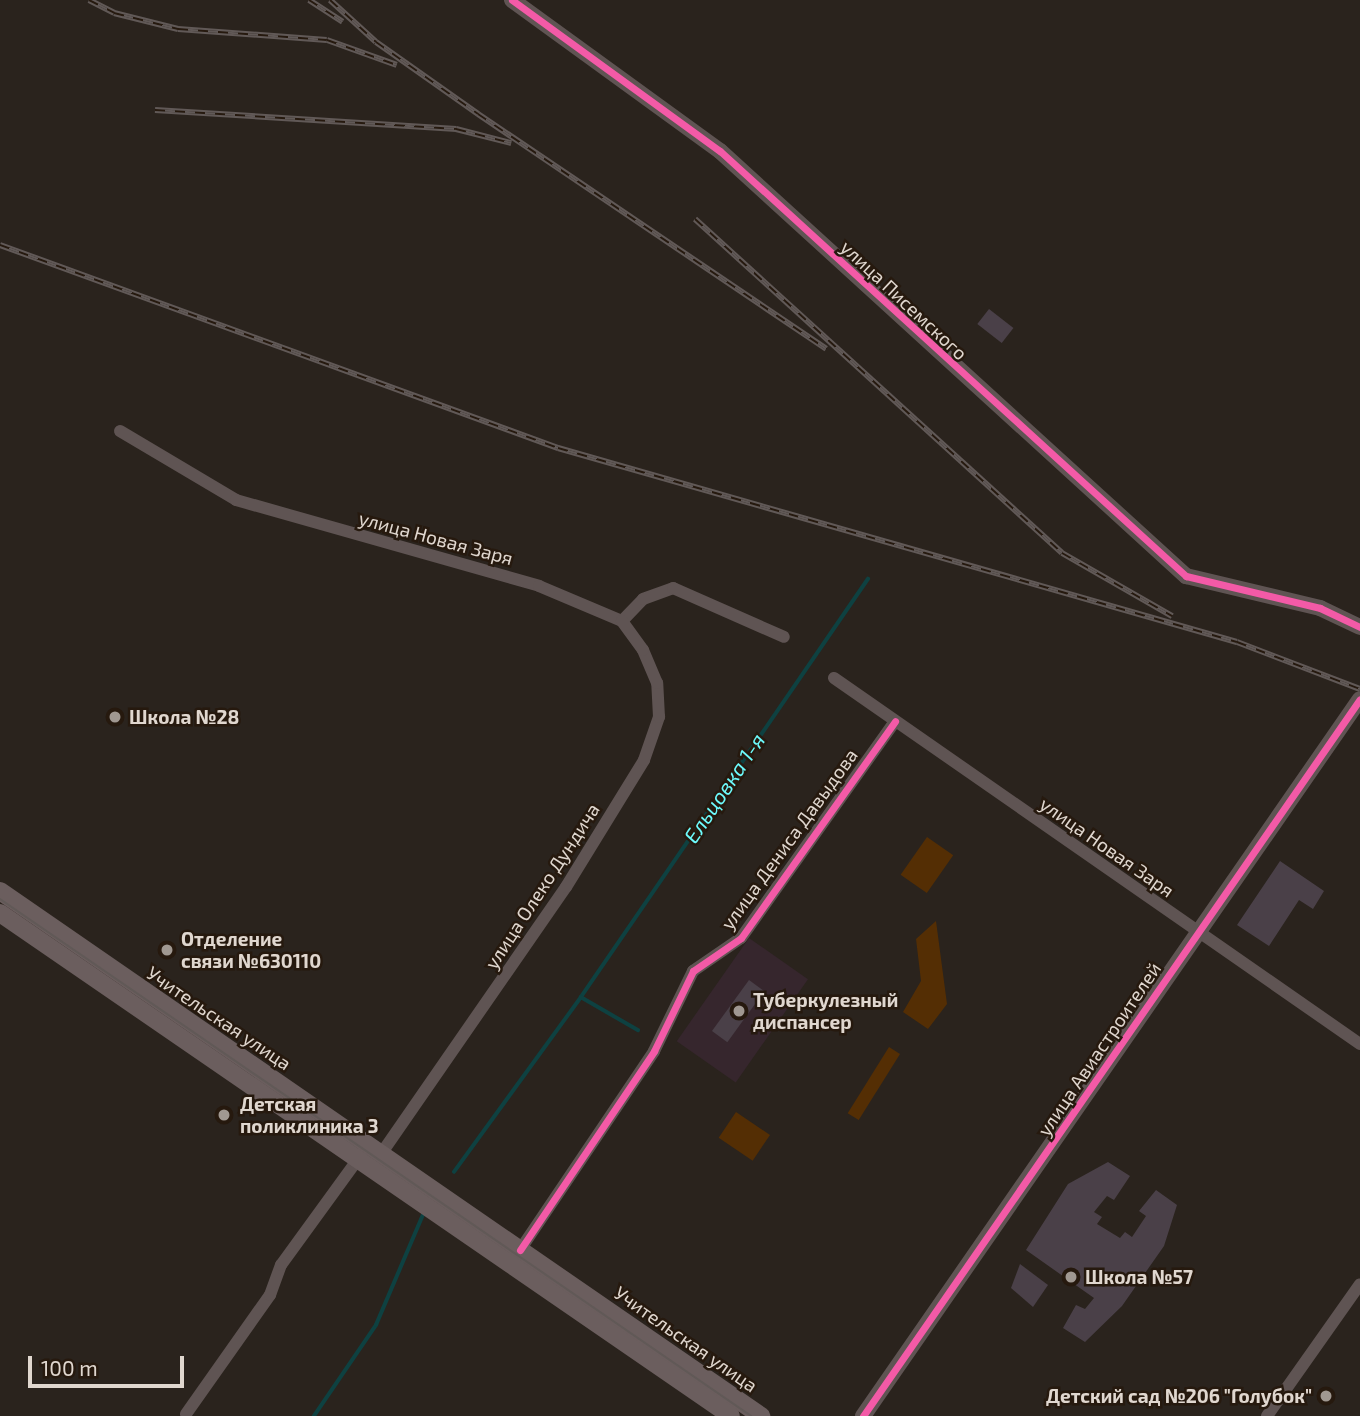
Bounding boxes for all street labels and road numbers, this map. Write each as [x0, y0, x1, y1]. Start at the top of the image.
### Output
street label: улица Писемского [836, 236, 972, 364]
street label: улица Новая Заря [356, 506, 516, 570]
street label: улица Дениса Давыдова [716, 744, 862, 934]
street label: улица Новая Заря [1035, 792, 1179, 902]
street label: улица Олеко Дундича [480, 799, 604, 973]
street label: улица Авиастроителей [1032, 958, 1166, 1140]
street label: Учительская улица [142, 961, 296, 1075]
street label: Учительская улица [610, 1281, 762, 1397]

